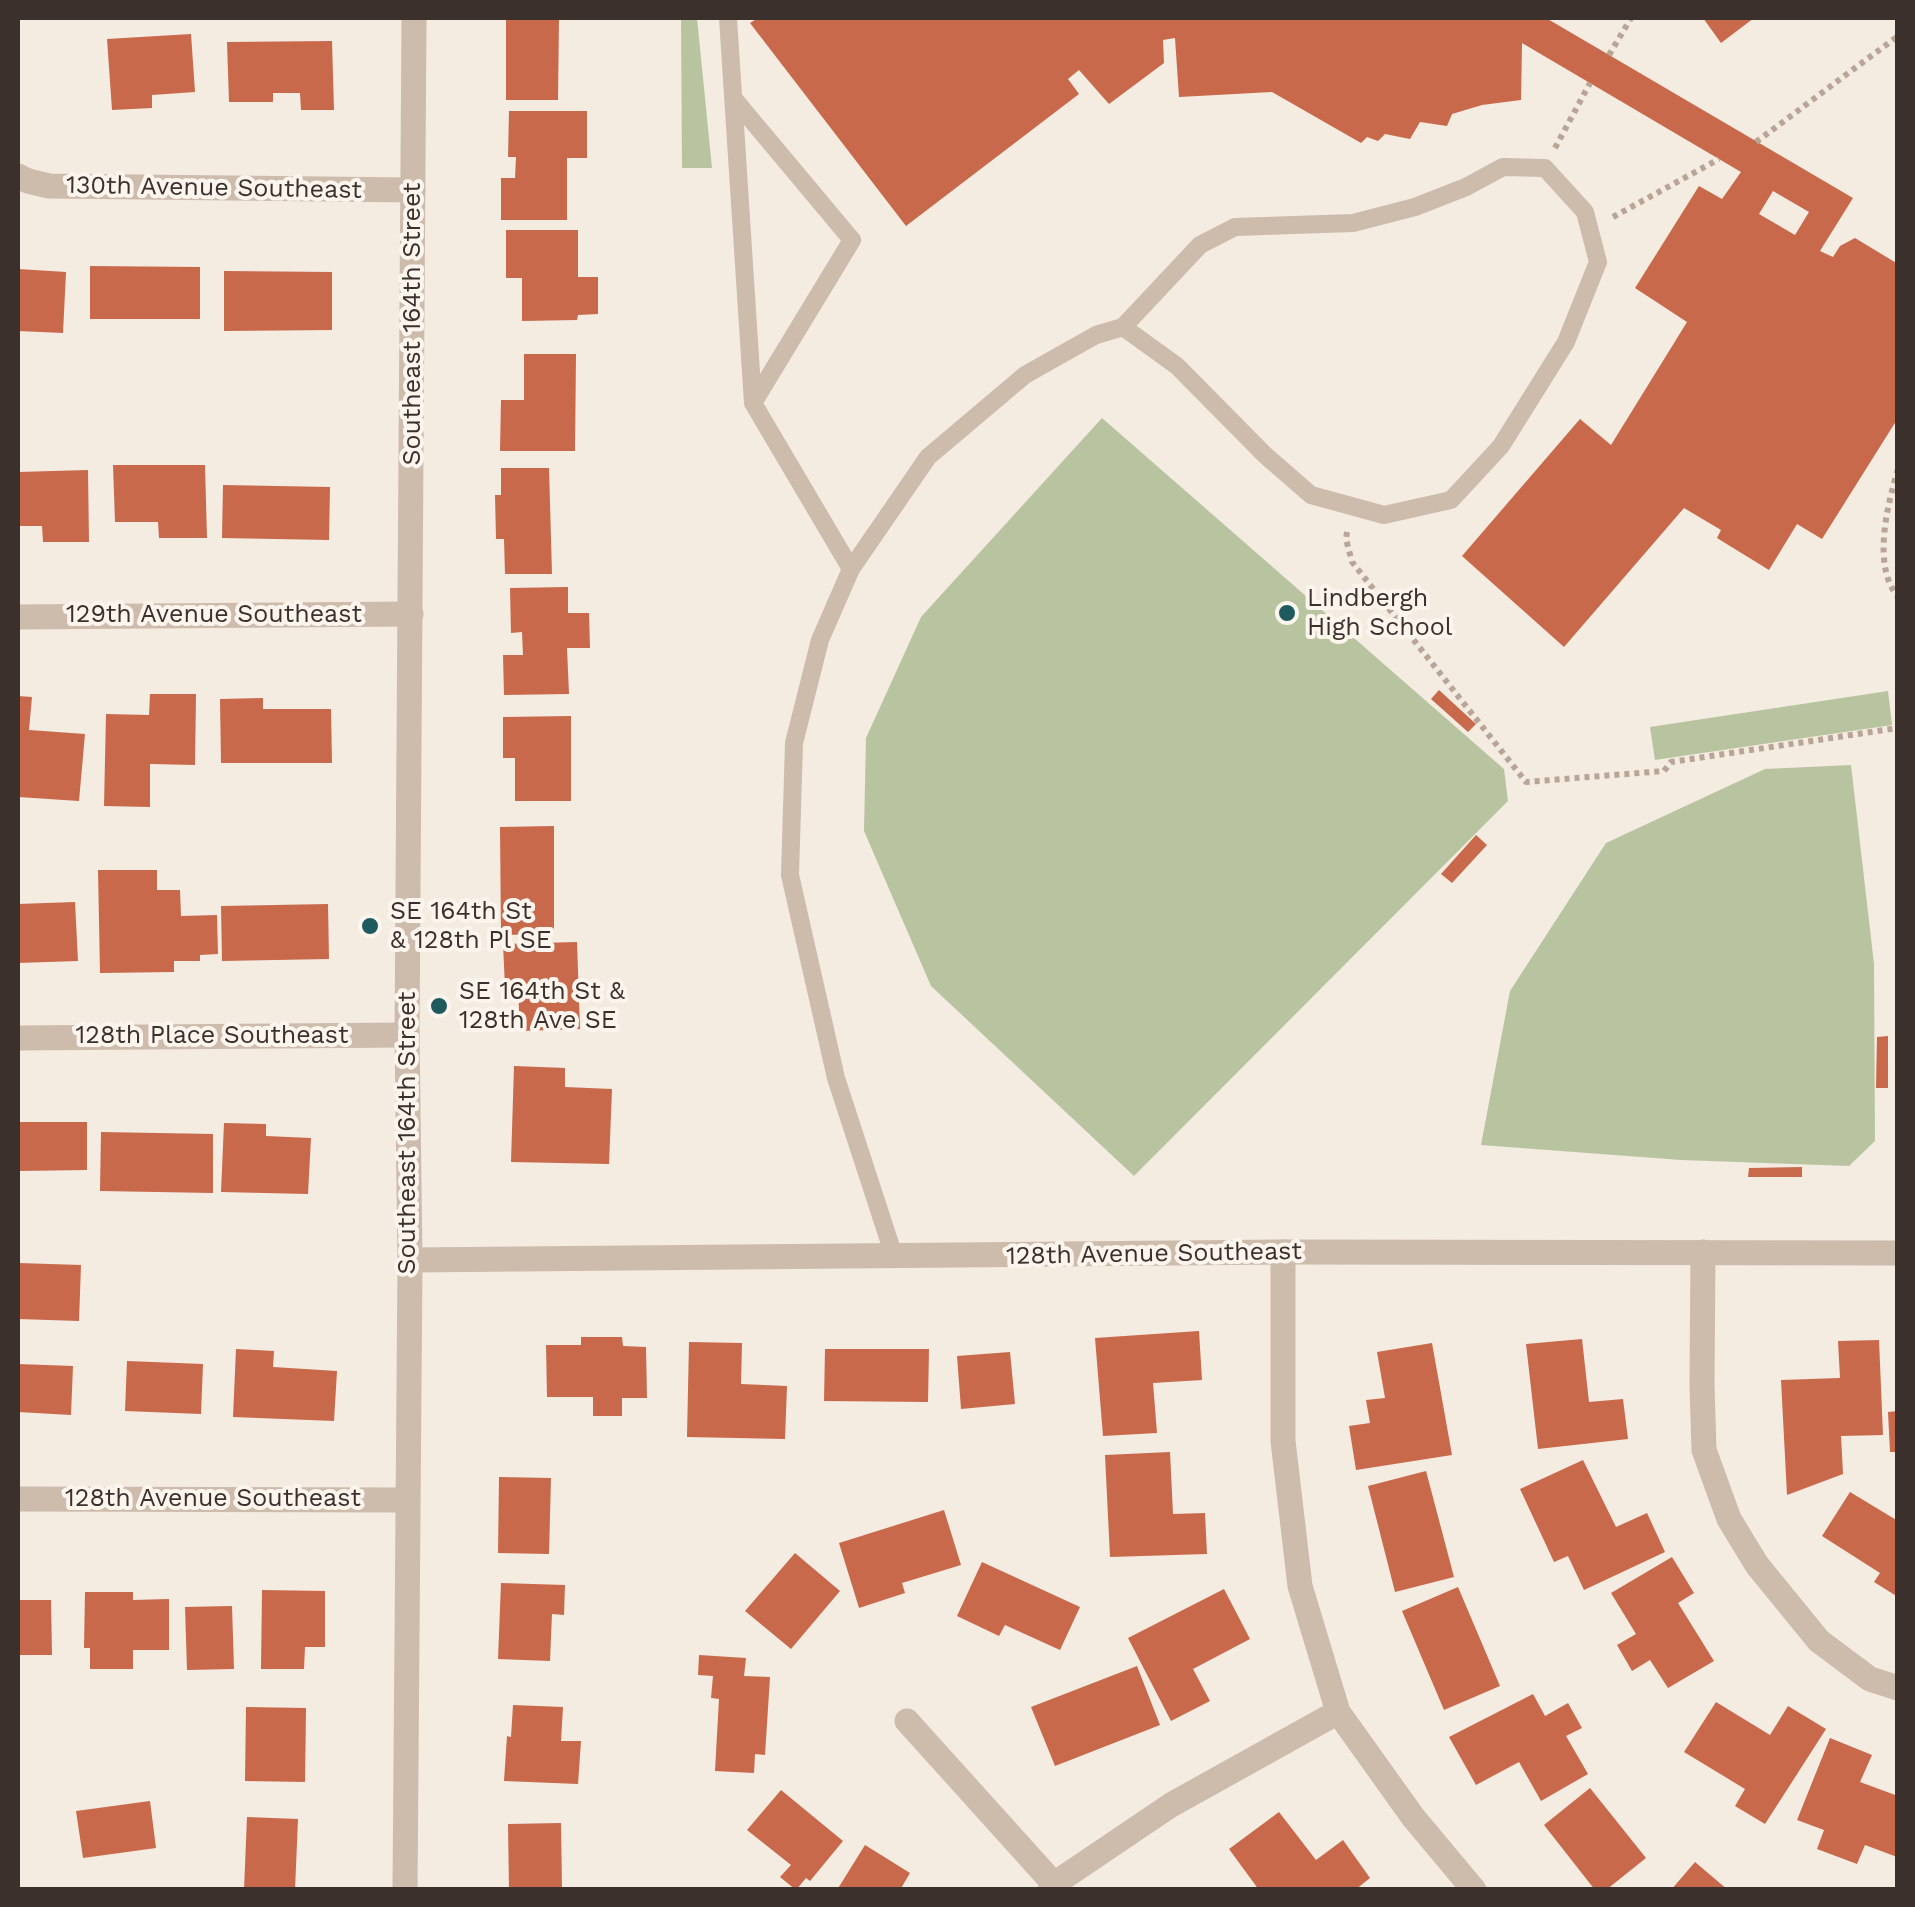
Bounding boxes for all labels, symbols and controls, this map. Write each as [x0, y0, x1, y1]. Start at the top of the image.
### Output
street label: 130th Avenue Southeast [66, 170, 362, 206]
street label: Southeast 164th Street [398, 182, 428, 466]
place label: Lindbergh High School [1307, 584, 1452, 643]
street label: 129th Avenue Southeast [66, 600, 362, 630]
marker: Lindbergh High School [1276, 602, 1298, 624]
place label: SE 164th St & 128th Pl SE [390, 897, 552, 956]
marker: SE 164th St & 128th Pl SE [359, 915, 381, 937]
place label: SE 164th St & 128th Ave SE [459, 977, 625, 1036]
street label: Southeast 164th Street [393, 991, 423, 1275]
marker: SE 164th St & 128th Ave SE [428, 995, 450, 1017]
street label: 128th Place Southeast [76, 1021, 348, 1051]
street label: 128th Avenue Southeast [1006, 1236, 1302, 1272]
street label: 128th Avenue Southeast [65, 1484, 361, 1514]

